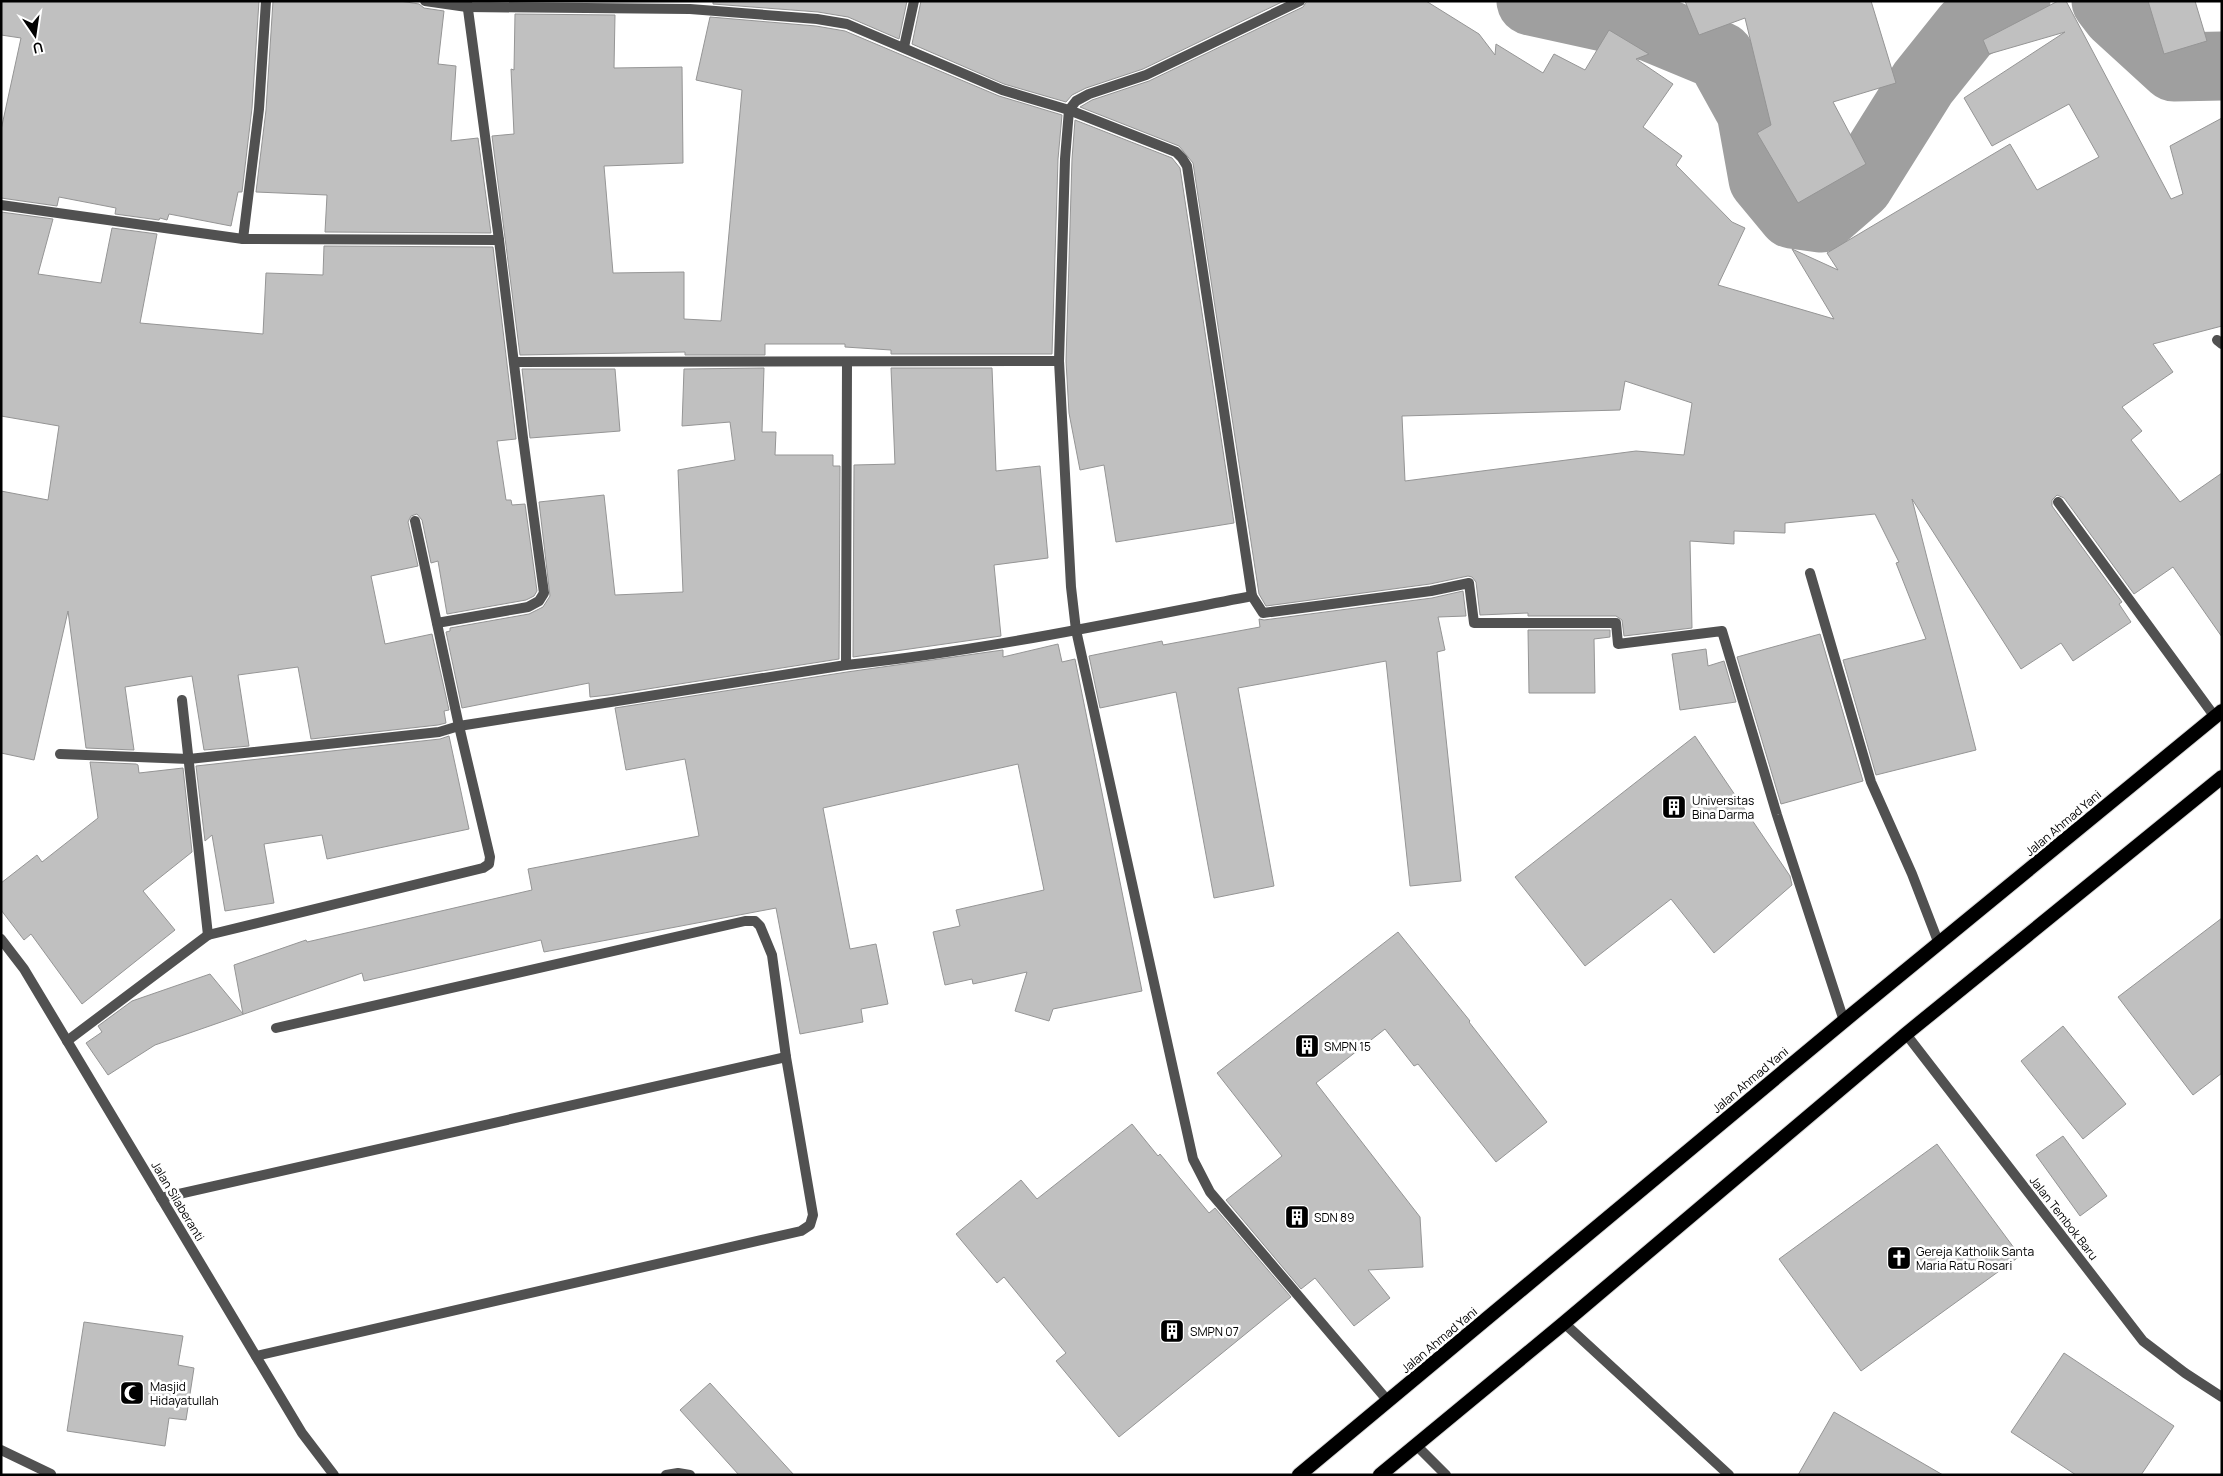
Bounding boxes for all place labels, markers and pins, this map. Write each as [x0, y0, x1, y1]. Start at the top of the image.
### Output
place label: Universitas Bina Darma [1692, 792, 1754, 823]
building icon: Universitas Bina Darma [1661, 794, 1687, 820]
building icon: SMPN 15 [1294, 1033, 1320, 1059]
place label: SMPN 15 [1324, 1038, 1371, 1055]
building icon: SDN 89 [1284, 1204, 1310, 1230]
place label: SDN 89 [1314, 1209, 1354, 1226]
place label: Gereja Katholik Santa Maria Ratu Rosari [1916, 1243, 2034, 1274]
church icon: Gereja Katholik Santa Maria Ratu Rosari [1886, 1245, 1912, 1271]
building icon: SMPN 07 [1159, 1318, 1185, 1344]
place label: SMPN 07 [1190, 1323, 1239, 1340]
place label: Masjid Hidayatullah [150, 1378, 219, 1409]
mosque icon: Masjid Hidayatullah [119, 1380, 145, 1406]

